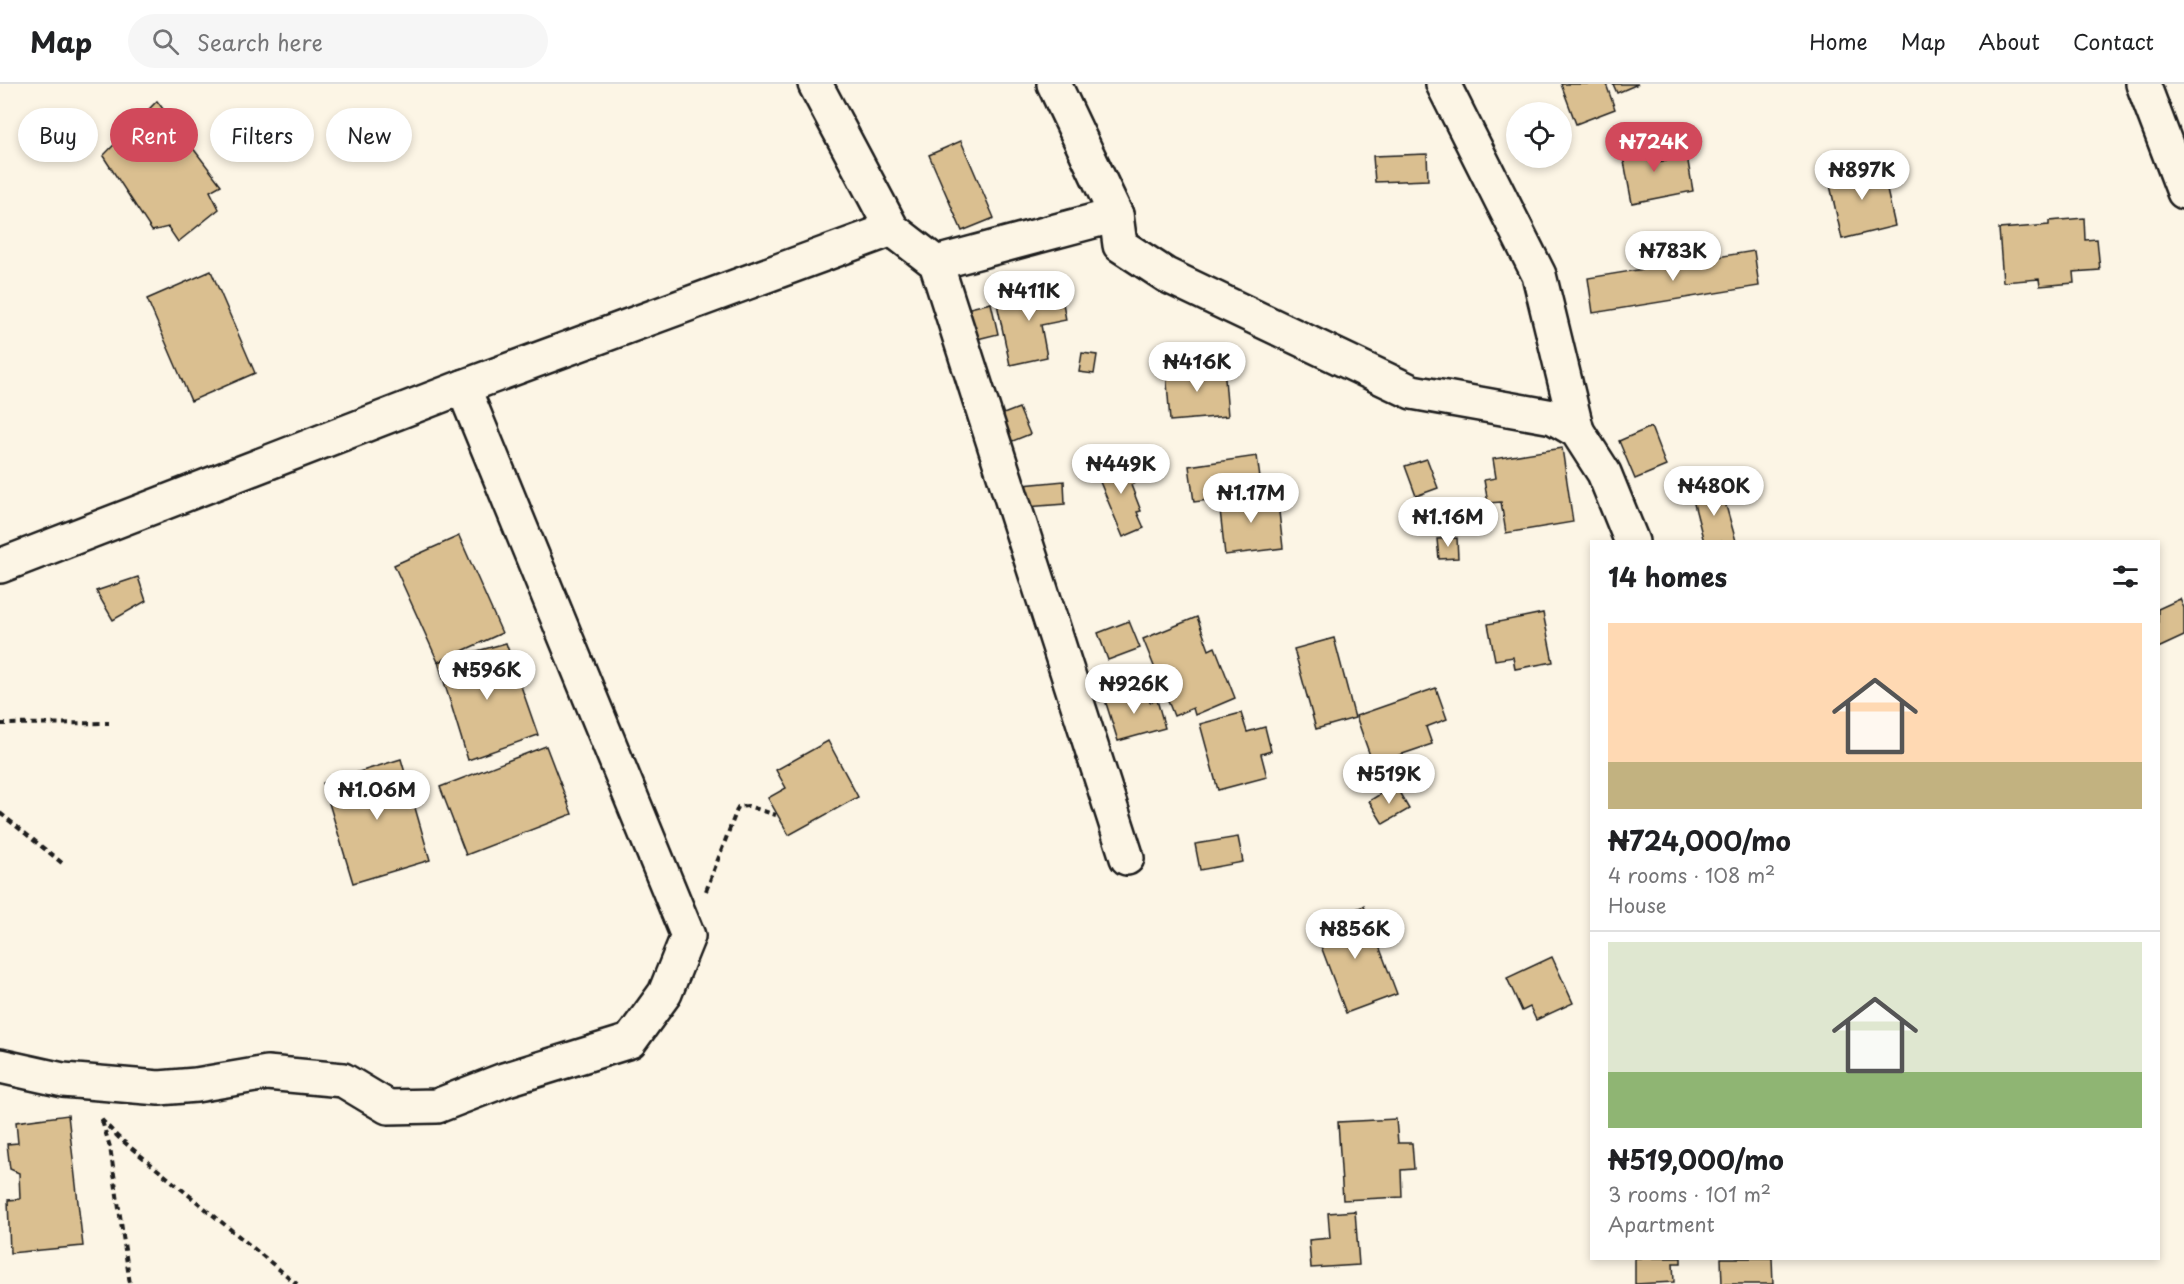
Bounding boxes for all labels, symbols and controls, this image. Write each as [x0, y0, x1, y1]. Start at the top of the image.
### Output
search box [128, 14, 548, 68]
text: Map [30, 20, 92, 63]
icon: search [149, 25, 182, 58]
text: Search here [197, 25, 323, 58]
text: Home [1809, 25, 1868, 57]
text: Map [1901, 25, 1946, 57]
text: About [1979, 25, 2040, 57]
text: Contact [2073, 25, 2154, 57]
map controls [1506, 102, 1572, 168]
button: locate [1506, 102, 1572, 168]
chip: Buy [18, 108, 98, 162]
chip: Rent [110, 108, 198, 162]
chip: Filters [210, 108, 314, 162]
chip: New [326, 108, 412, 162]
pin: ₦724K [1612, 122, 1696, 173]
text: ₦724K [1619, 126, 1689, 156]
pin: ₦897K [1820, 150, 1904, 201]
text: ₦897K [1829, 154, 1895, 184]
pin: ₦783K [1631, 231, 1715, 282]
text: ₦783K [1639, 235, 1707, 265]
pin: ₦411K [987, 271, 1071, 322]
text: ₦411K [998, 275, 1060, 305]
pin: ₦416K [1155, 342, 1239, 393]
text: ₦416K [1163, 346, 1231, 376]
pin: ₦449K [1079, 444, 1163, 495]
text: ₦449K [1086, 448, 1156, 478]
pin: ₦480K [1672, 466, 1756, 517]
text: ₦480K [1678, 470, 1750, 500]
pin: ₦1.17M [1202, 473, 1300, 524]
text: ₦1.17M [1217, 477, 1285, 507]
pin: ₦1.16M [1399, 497, 1497, 548]
text: ₦1.16M [1412, 501, 1484, 531]
text: 14 homes [1608, 557, 1727, 596]
icon: filters [2109, 560, 2142, 593]
pin: ₦596K [445, 650, 529, 701]
text: ₦596K [453, 654, 521, 684]
icon: home [1821, 662, 1929, 770]
pin: ₦926K [1092, 664, 1176, 715]
text: ₦926K [1099, 668, 1169, 698]
pin: ₦519K [1347, 754, 1431, 805]
text: ₦519K [1357, 758, 1421, 788]
pin: ₦1.06M [328, 770, 426, 821]
text: ₦1.06M [338, 774, 416, 804]
text: ₦724,000/mo [1608, 821, 1791, 860]
text: 4 rooms · 108 m² [1608, 860, 1775, 890]
text: House [1608, 890, 1667, 920]
pin: ₦856K [1313, 909, 1397, 960]
text: ₦856K [1320, 913, 1390, 943]
icon: home [1821, 981, 1929, 1089]
text: ₦519,000/mo [1608, 1140, 1784, 1179]
text: 3 rooms · 101 m² [1608, 1179, 1771, 1209]
text: Apartment [1608, 1209, 1715, 1239]

